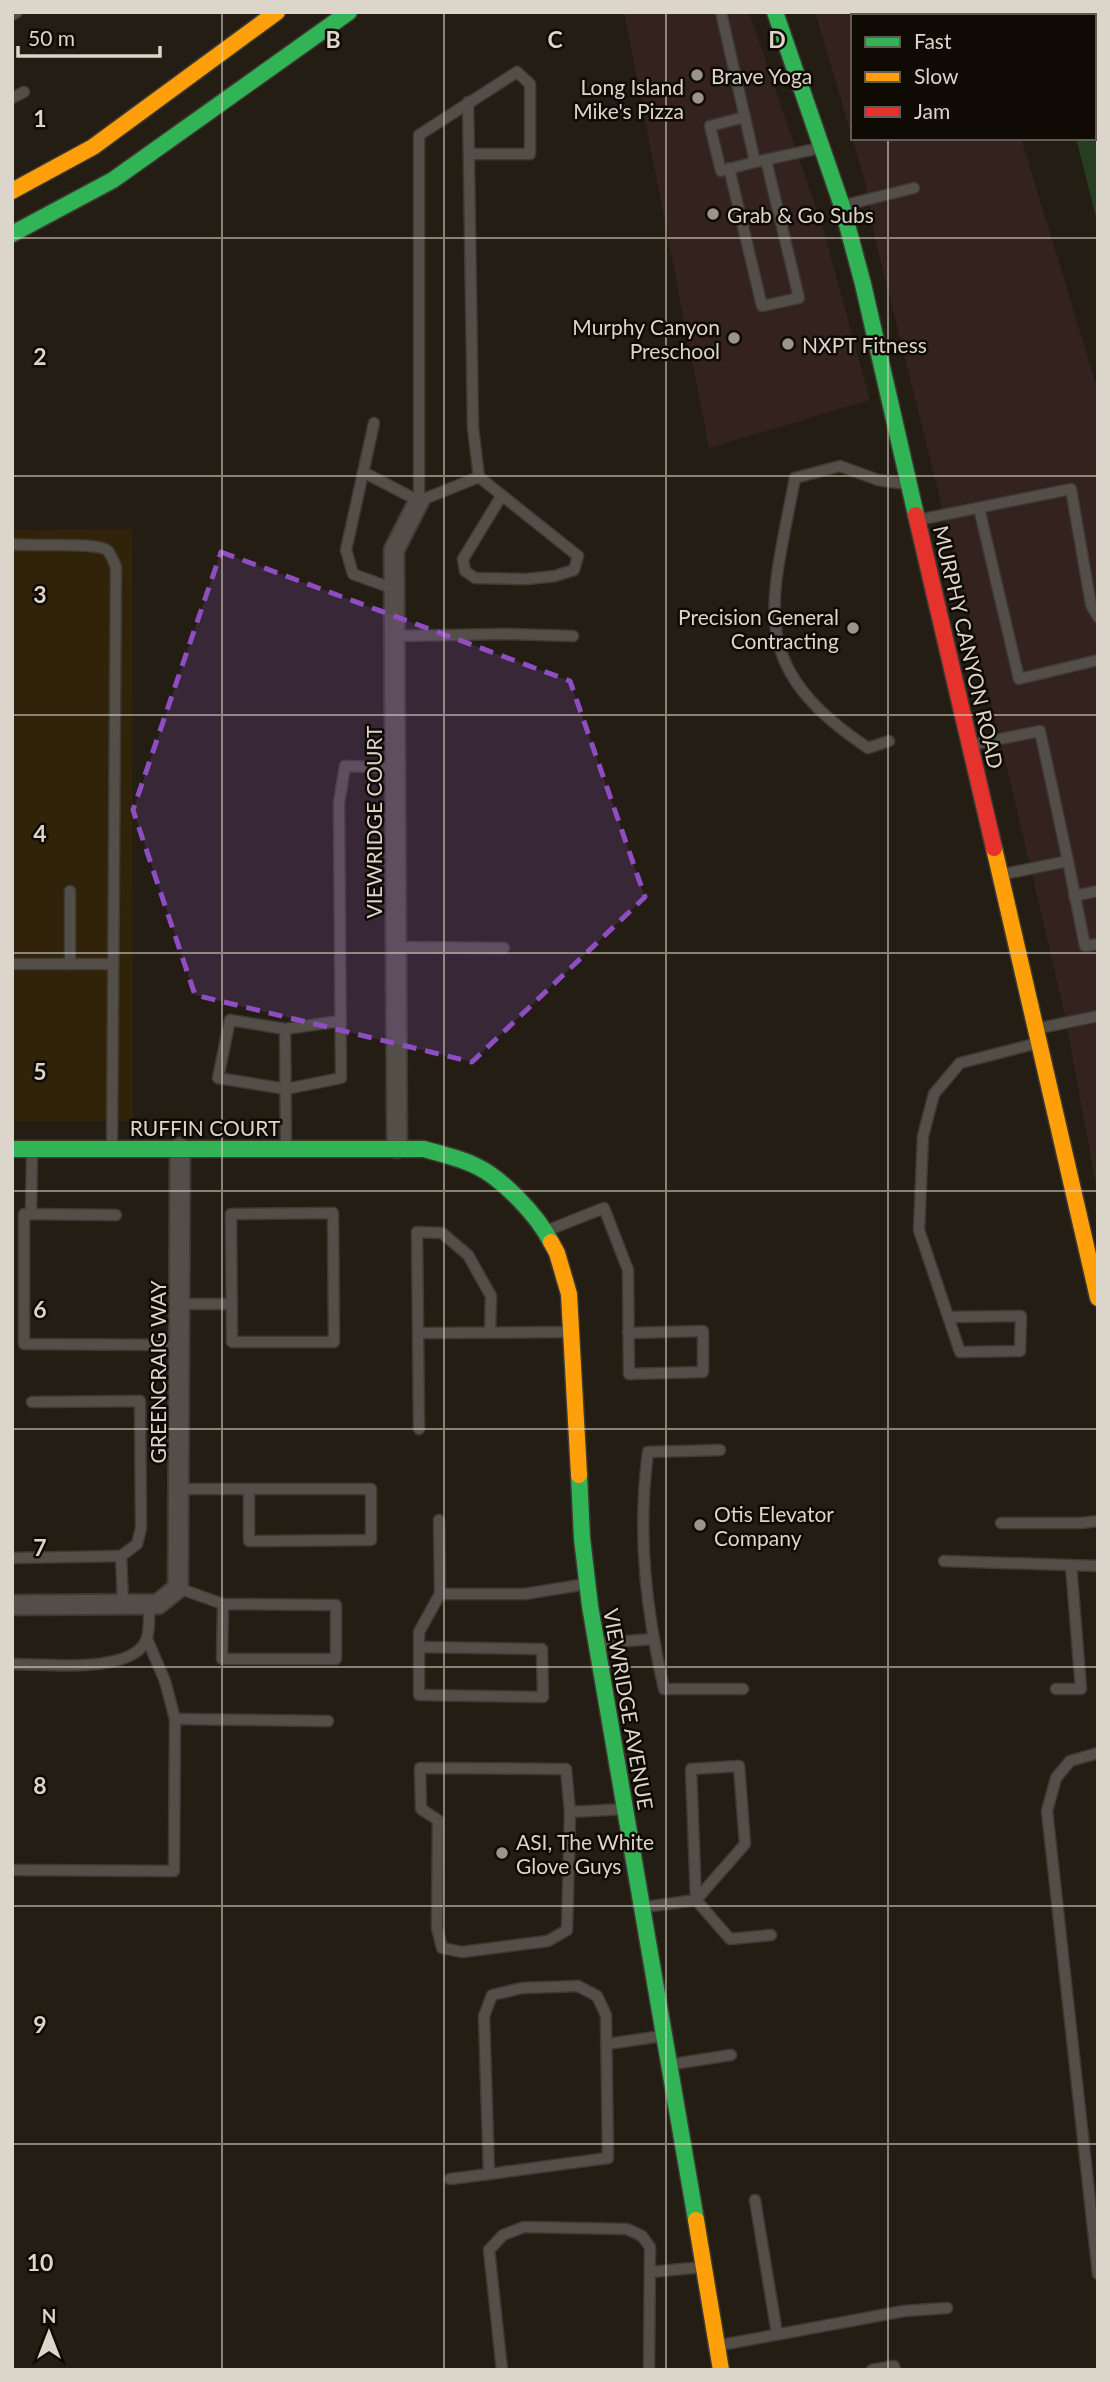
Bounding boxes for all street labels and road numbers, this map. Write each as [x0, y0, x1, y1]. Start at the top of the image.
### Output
street label: MURPHY CANYON ROAD [929, 523, 1009, 771]
street label: VIEWRIDGE COURT [361, 725, 386, 918]
street label: RUFFIN COURT [130, 1115, 281, 1140]
street label: GREENCRAIG WAY [145, 1280, 170, 1464]
street label: VIEWRIDGE AVENUE [599, 1606, 659, 1812]

